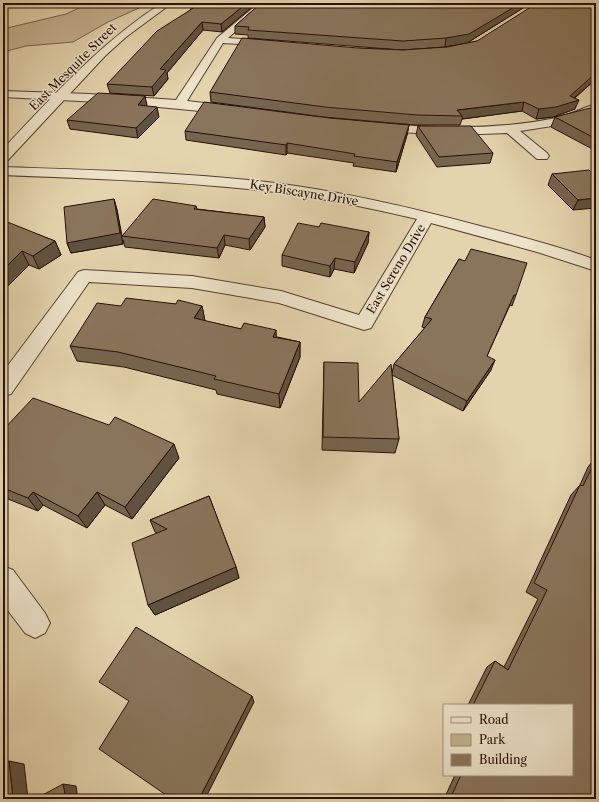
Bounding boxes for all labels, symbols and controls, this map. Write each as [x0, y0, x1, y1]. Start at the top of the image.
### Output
street label: East Mesquite Street [26, 19, 120, 113]
street label: Key Biscayne Drive [249, 177, 360, 209]
street label: East Sereno Drive [363, 221, 428, 316]
legend [443, 704, 573, 776]
text: Road [479, 712, 509, 727]
text: Park [479, 732, 506, 747]
text: Building [479, 752, 527, 767]

